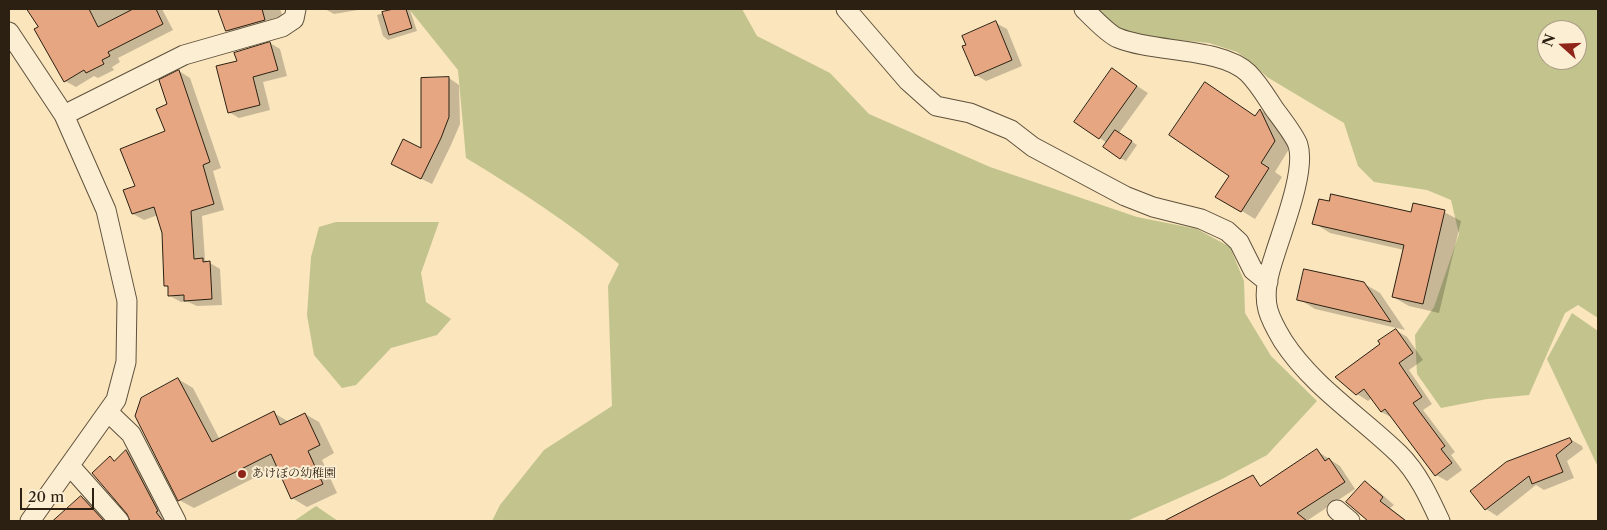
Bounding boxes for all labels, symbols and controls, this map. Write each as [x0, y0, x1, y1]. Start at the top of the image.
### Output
north arrow [1537, 20, 1587, 70]
text: N [1538, 31, 1559, 49]
place label: あけぼの幼稚園 [252, 467, 336, 481]
marker: あけぼの幼稚園 [236, 468, 248, 480]
scale bar [22, 478, 96, 510]
text: 20 m [28, 487, 64, 506]

